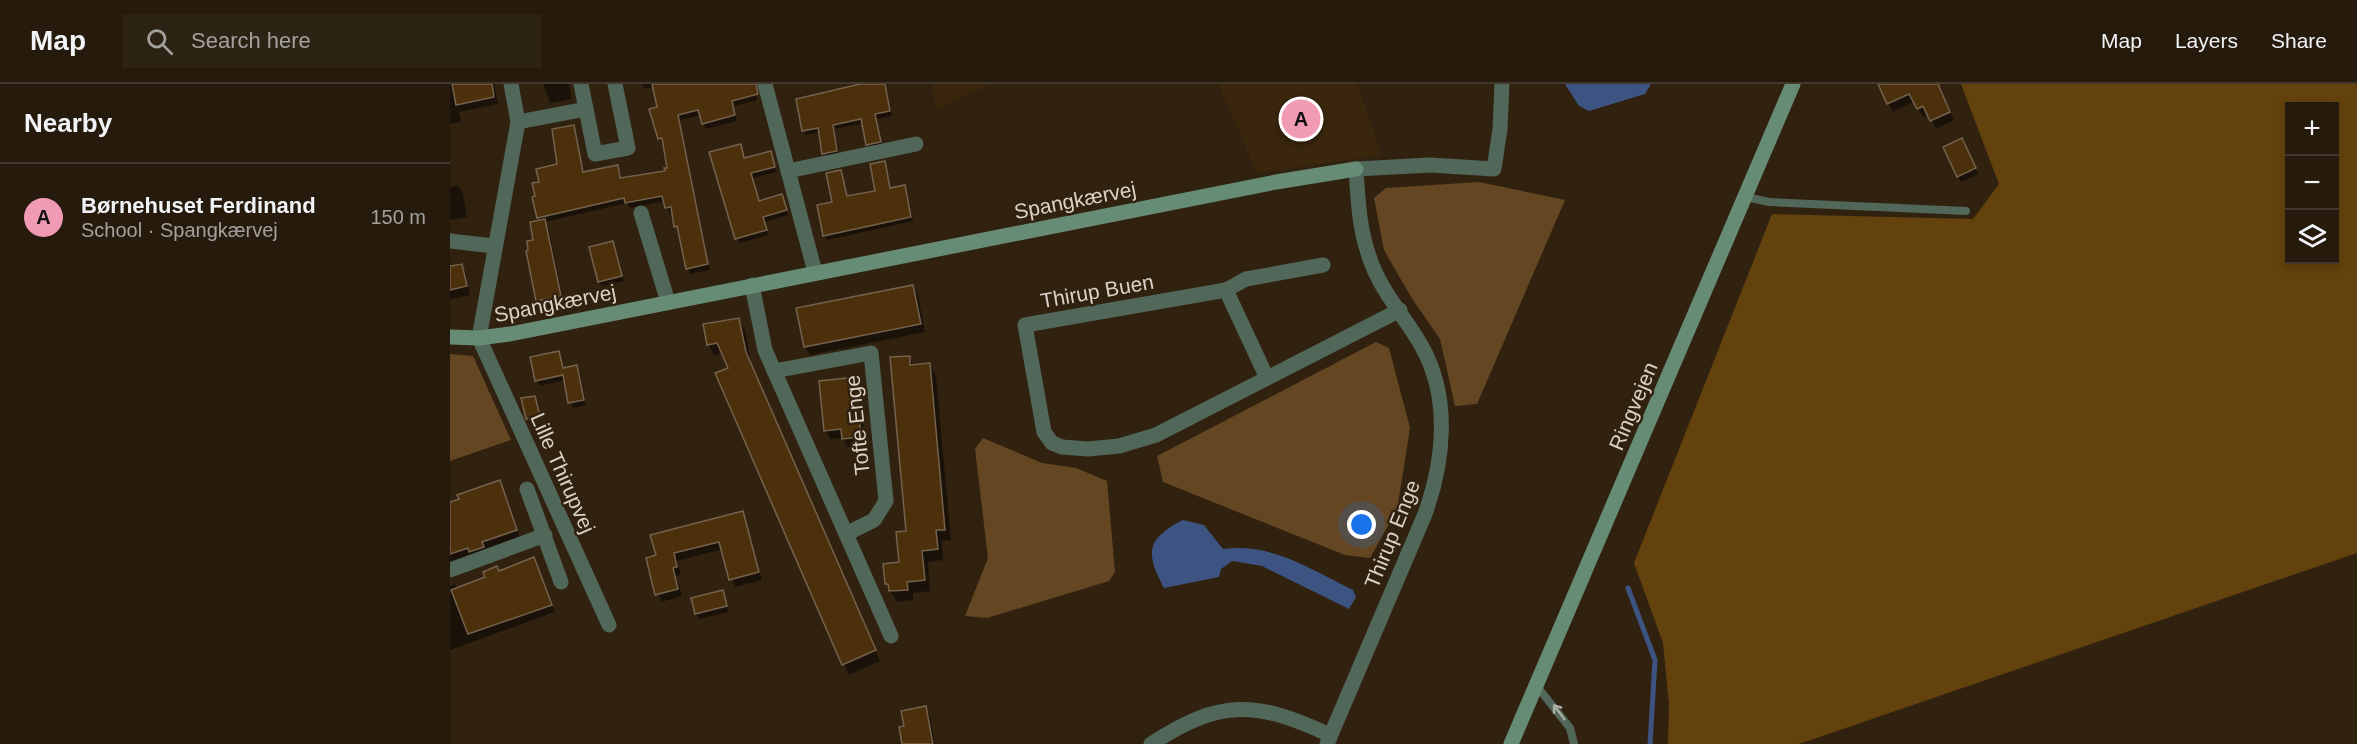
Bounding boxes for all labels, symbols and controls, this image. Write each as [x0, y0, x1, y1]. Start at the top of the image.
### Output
search box [122, 14, 542, 68]
text: Map [30, 25, 86, 56]
icon: search [143, 25, 176, 58]
text: Search here [191, 28, 311, 53]
text: Map [2101, 29, 2142, 52]
text: Layers [2175, 29, 2238, 52]
text: Share [2271, 29, 2327, 52]
pin: A [1282, 96, 1320, 141]
map controls [2285, 102, 2339, 264]
button: + [2285, 102, 2339, 156]
text: Nearby [24, 108, 112, 138]
button: − [2285, 156, 2339, 210]
street label: Spangkærvej [1012, 177, 1138, 223]
text: Børnehuset Ferdinand [81, 193, 316, 218]
text: A [36, 206, 51, 228]
text: 150 m [370, 206, 426, 228]
button: layers [2285, 210, 2339, 264]
text: School · Spangkærvej [81, 219, 278, 241]
street label: Thirup Buen [1039, 270, 1155, 312]
street label: Spangkærvej [492, 280, 618, 326]
street label: Ringvejen [1604, 359, 1662, 453]
street label: Tofte Enge [840, 374, 874, 476]
street label: Lille Thirupvej [526, 409, 600, 537]
street label: Thirup Enge [1360, 477, 1424, 591]
your location [1347, 510, 1376, 539]
one-way arrow [1553, 704, 1566, 720]

